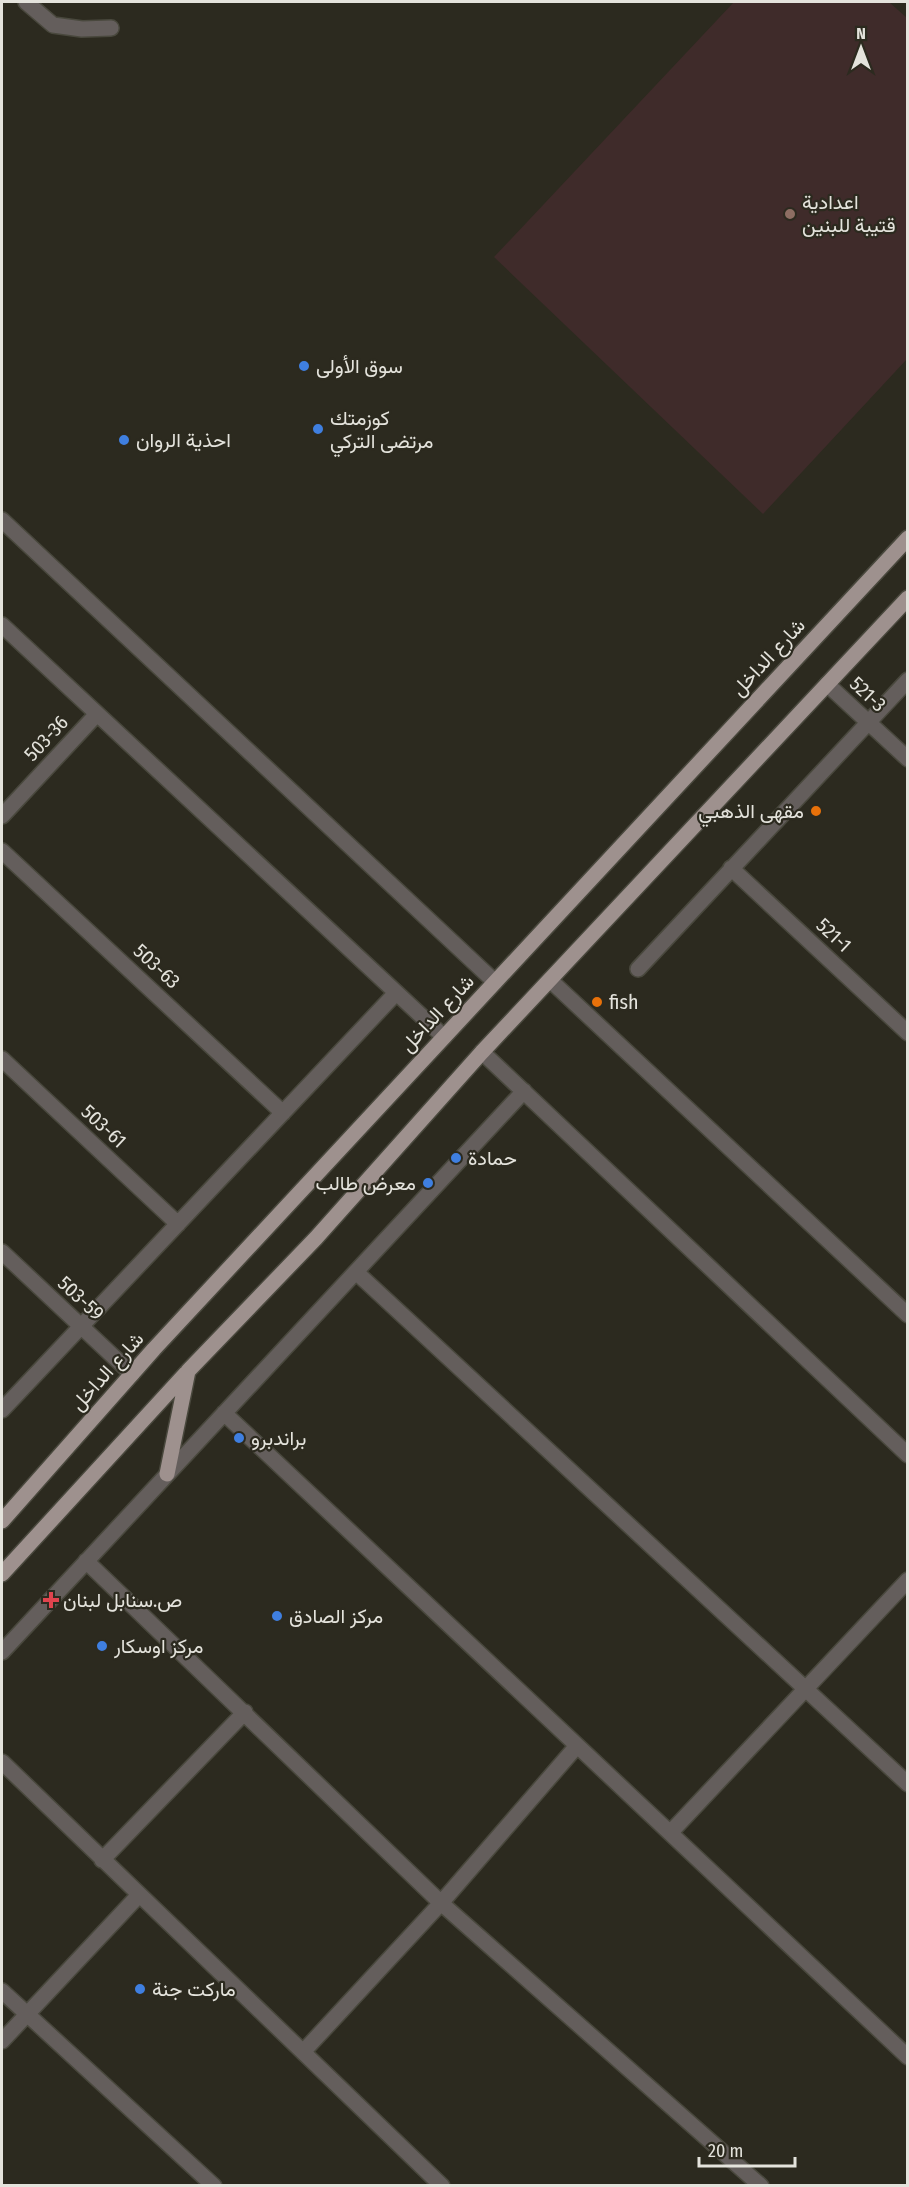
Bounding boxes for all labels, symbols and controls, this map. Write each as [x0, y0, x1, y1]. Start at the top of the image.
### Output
north arrow [831, 18, 891, 78]
text: N [856, 24, 866, 43]
place label: اعدادية قتيبة للبنين [802, 190, 896, 237]
marker: اعدادية قتيبة للبنين [783, 207, 797, 221]
place label: سوق الأولى [316, 354, 403, 379]
marker: سوق الأولى [297, 359, 311, 373]
place label: كوزمتك مرتضى التركي [330, 406, 433, 458]
marker: كوزمتك مرتضى التركي [311, 422, 325, 436]
place label: احذية الروان [136, 428, 231, 453]
marker: احذية الروان [117, 433, 131, 447]
street label: شارع الداخل [726, 613, 811, 702]
street label: 521-3 [845, 671, 891, 717]
street label: 503-36 [19, 710, 73, 766]
place label: مقهى الذهبي [698, 799, 804, 828]
marker: مقهى الذهبي [809, 804, 823, 818]
street label: 521-1 [812, 913, 856, 957]
street label: 503-63 [129, 939, 185, 993]
street label: شارع الداخل [395, 969, 480, 1058]
place label: fish [609, 990, 639, 1014]
marker: fish [590, 995, 604, 1009]
street label: 503-61 [77, 1099, 131, 1153]
place label: حمادة [468, 1146, 517, 1170]
marker: حمادة [449, 1151, 463, 1165]
place label: معرض طالب [315, 1171, 416, 1196]
marker: معرض طالب [421, 1176, 435, 1190]
street label: 503-59 [53, 1271, 109, 1325]
street label: شارع الداخل [65, 1327, 150, 1417]
place label: براندبرو [251, 1426, 306, 1451]
marker: براندبرو [232, 1431, 246, 1445]
place label: ص.سنابل لبنان [63, 1588, 182, 1612]
marker: ص.سنابل لبنان [44, 1593, 58, 1607]
place label: مركز الصادق [289, 1604, 383, 1629]
marker: مركز الصادق [270, 1609, 284, 1623]
place label: مركز اوسكار [113, 1634, 203, 1659]
marker: مركز اوسكار [95, 1639, 109, 1653]
place label: ماركت جنة [152, 1977, 236, 2002]
marker: ماركت جنة [133, 1982, 147, 1996]
scale bar [699, 2130, 795, 2168]
text: 20 m [708, 2140, 743, 2162]

